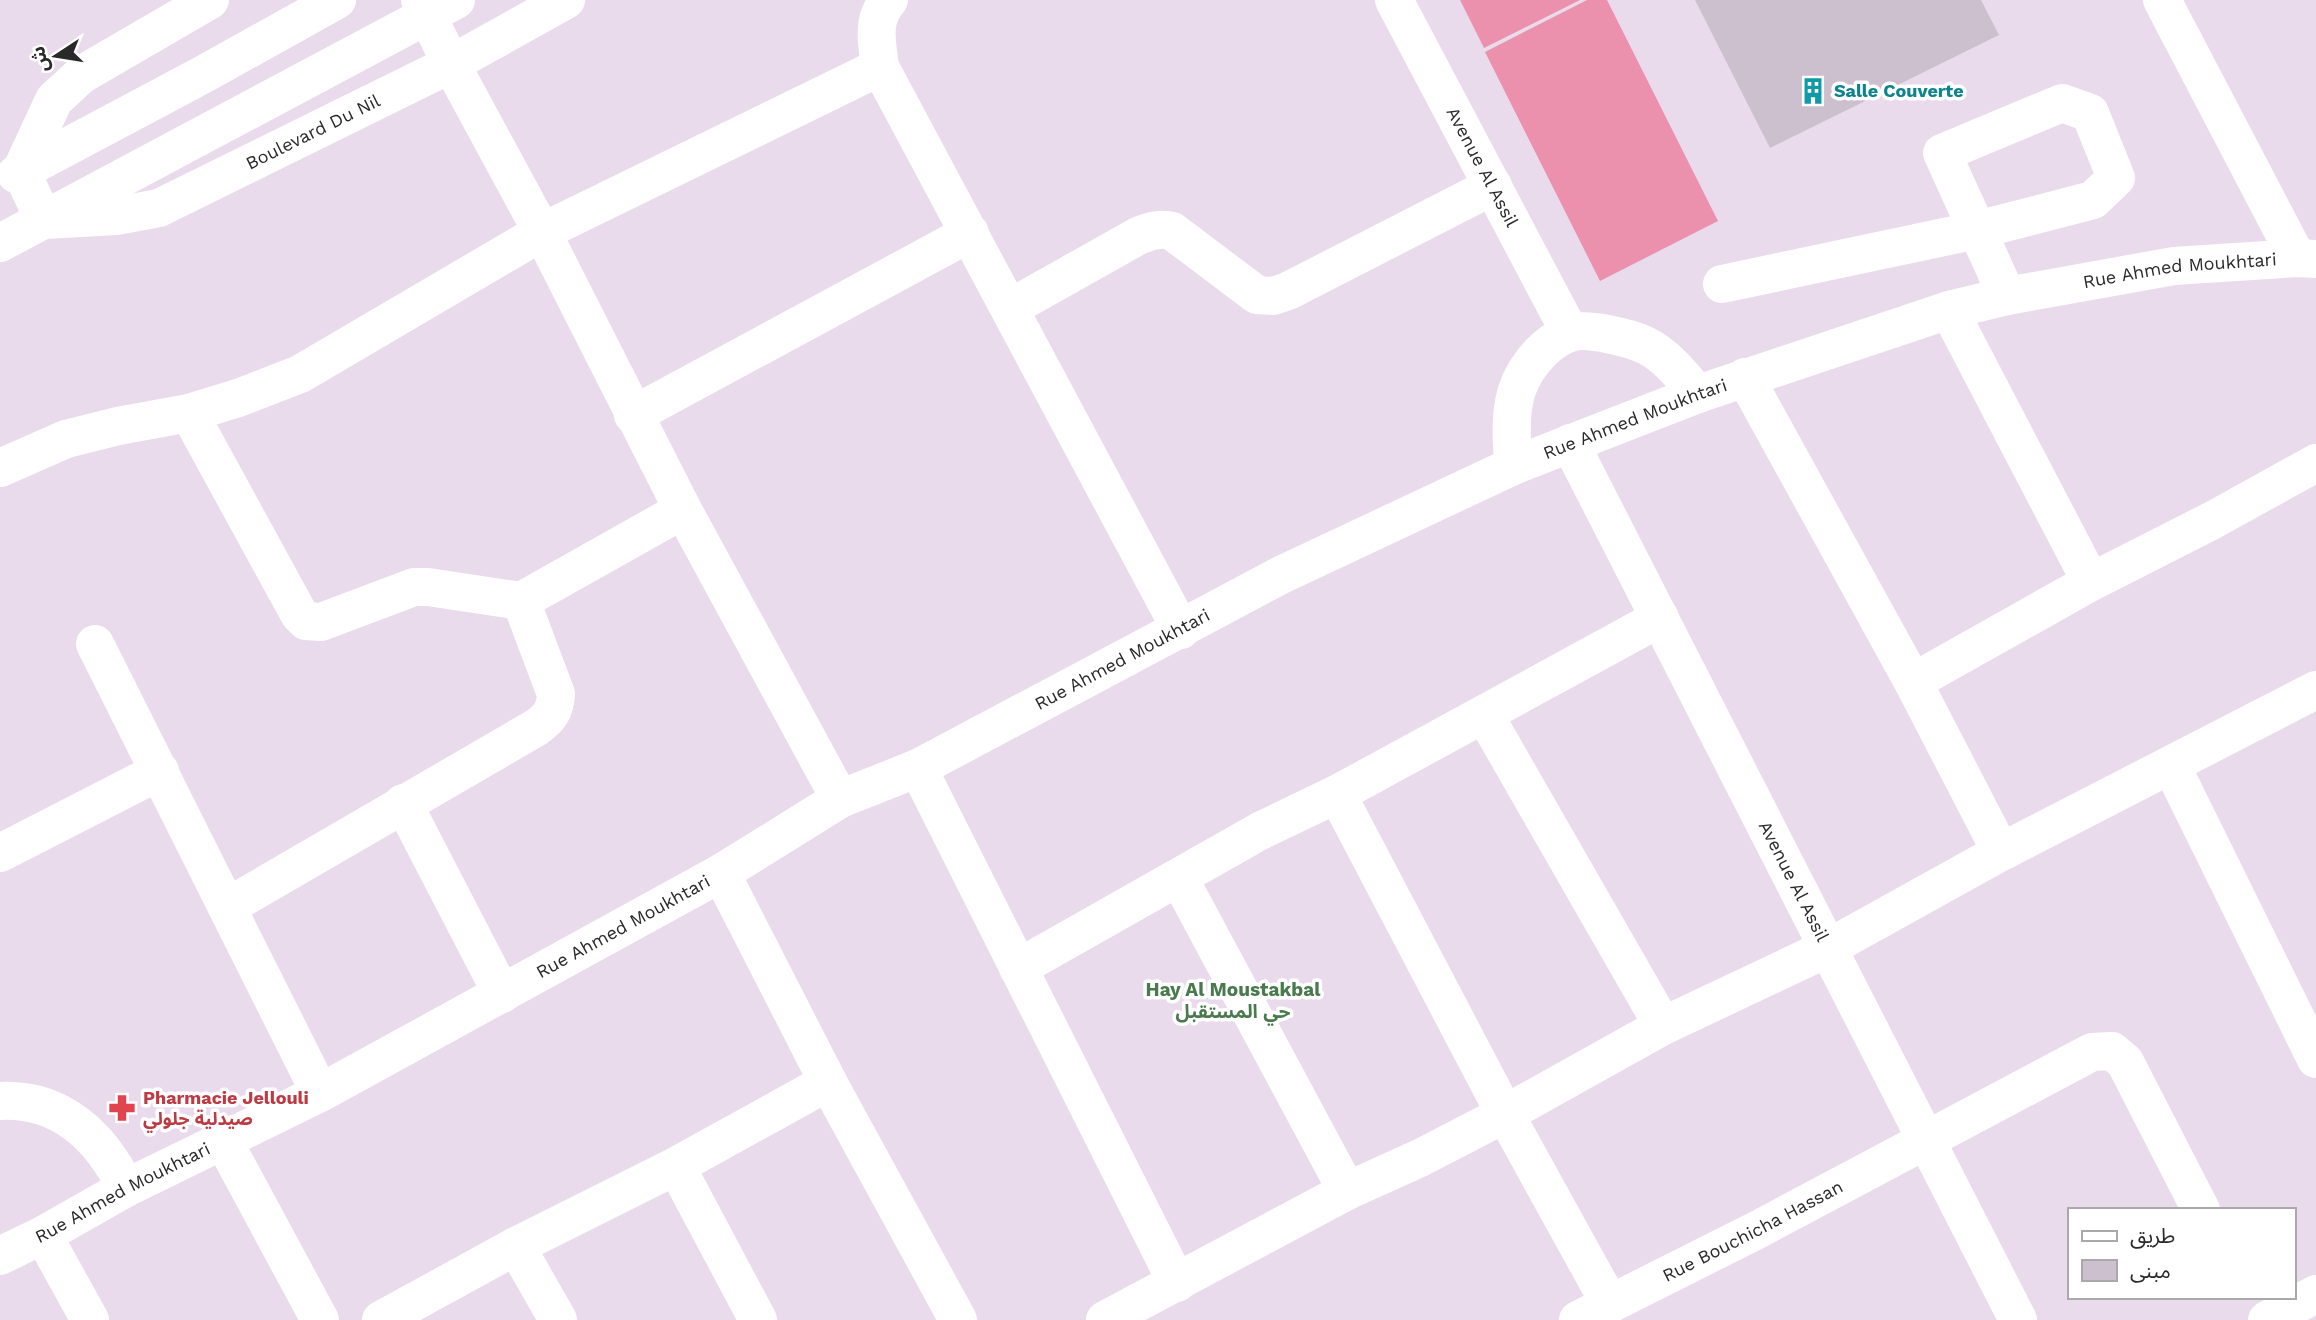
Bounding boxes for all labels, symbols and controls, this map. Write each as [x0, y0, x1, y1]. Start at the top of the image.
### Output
north arrow [21, 21, 91, 91]
text: ش [26, 44, 54, 75]
building icon: Salle Couverte [1798, 76, 1828, 106]
place label: Salle Couverte [1834, 80, 1964, 101]
street label: Boulevard Du Nil [242, 89, 384, 174]
street label: Avenue Al Assil [1443, 103, 1523, 231]
street label: Rue Ahmed Moukhtari [2081, 248, 2277, 292]
street label: Rue Ahmed Moukhtari [1540, 374, 1729, 463]
street label: Rue Ahmed Moukhtari [1031, 604, 1213, 714]
street label: Avenue Al Assil [1755, 817, 1834, 945]
street label: Rue Ahmed Moukhtari [532, 870, 713, 982]
district label: Hay Al Moustakbal حي المستقبل [1146, 978, 1321, 1026]
place label: Pharmacie Jellouli صيدلية جلولي [143, 1087, 309, 1133]
pharmacy icon: Pharmacie Jellouli صيدلية جلولي [107, 1093, 137, 1123]
street label: Rue Ahmed Moukhtari [32, 1138, 213, 1247]
street label: Rue Bouchicha Hassan [1659, 1175, 1846, 1286]
legend [2068, 1208, 2295, 1299]
text: طريق [2130, 1223, 2175, 1249]
text: مبنى [2130, 1258, 2171, 1283]

